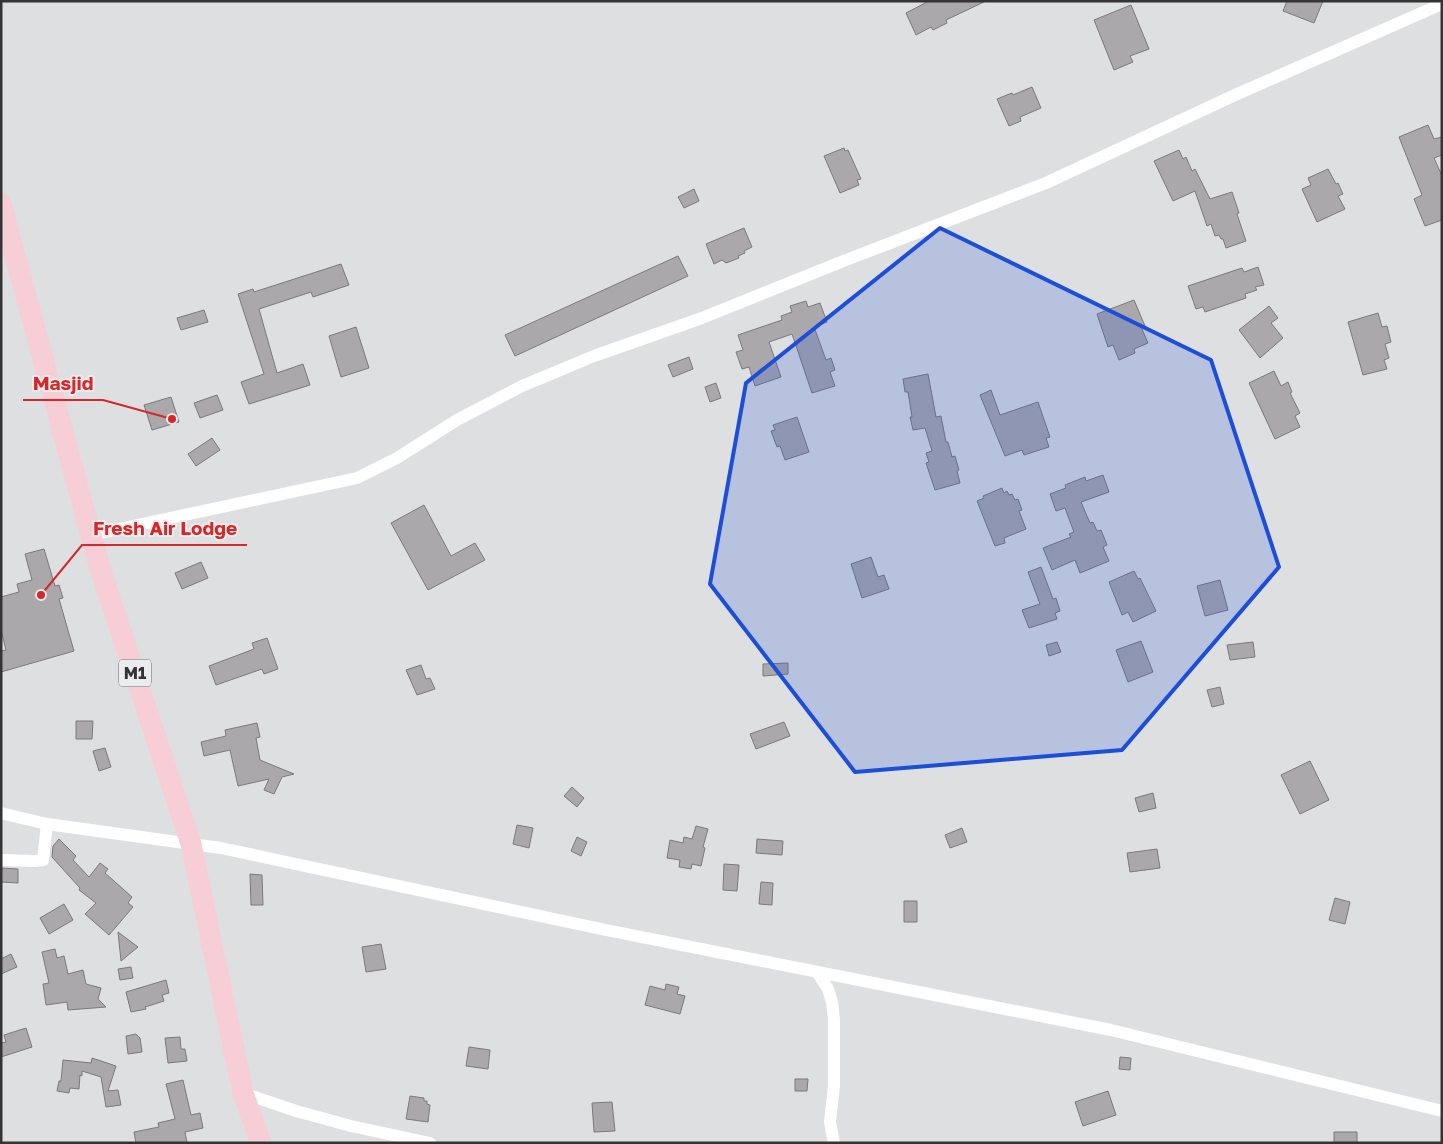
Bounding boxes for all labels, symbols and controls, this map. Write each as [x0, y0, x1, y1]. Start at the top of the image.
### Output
callout: Masjid [23, 366, 103, 400]
text: Masjid [33, 371, 93, 394]
callout: Fresh Air Lodge [82, 511, 247, 545]
text: Fresh Air Lodge [93, 516, 237, 539]
road number: M1 [119, 660, 151, 686]

